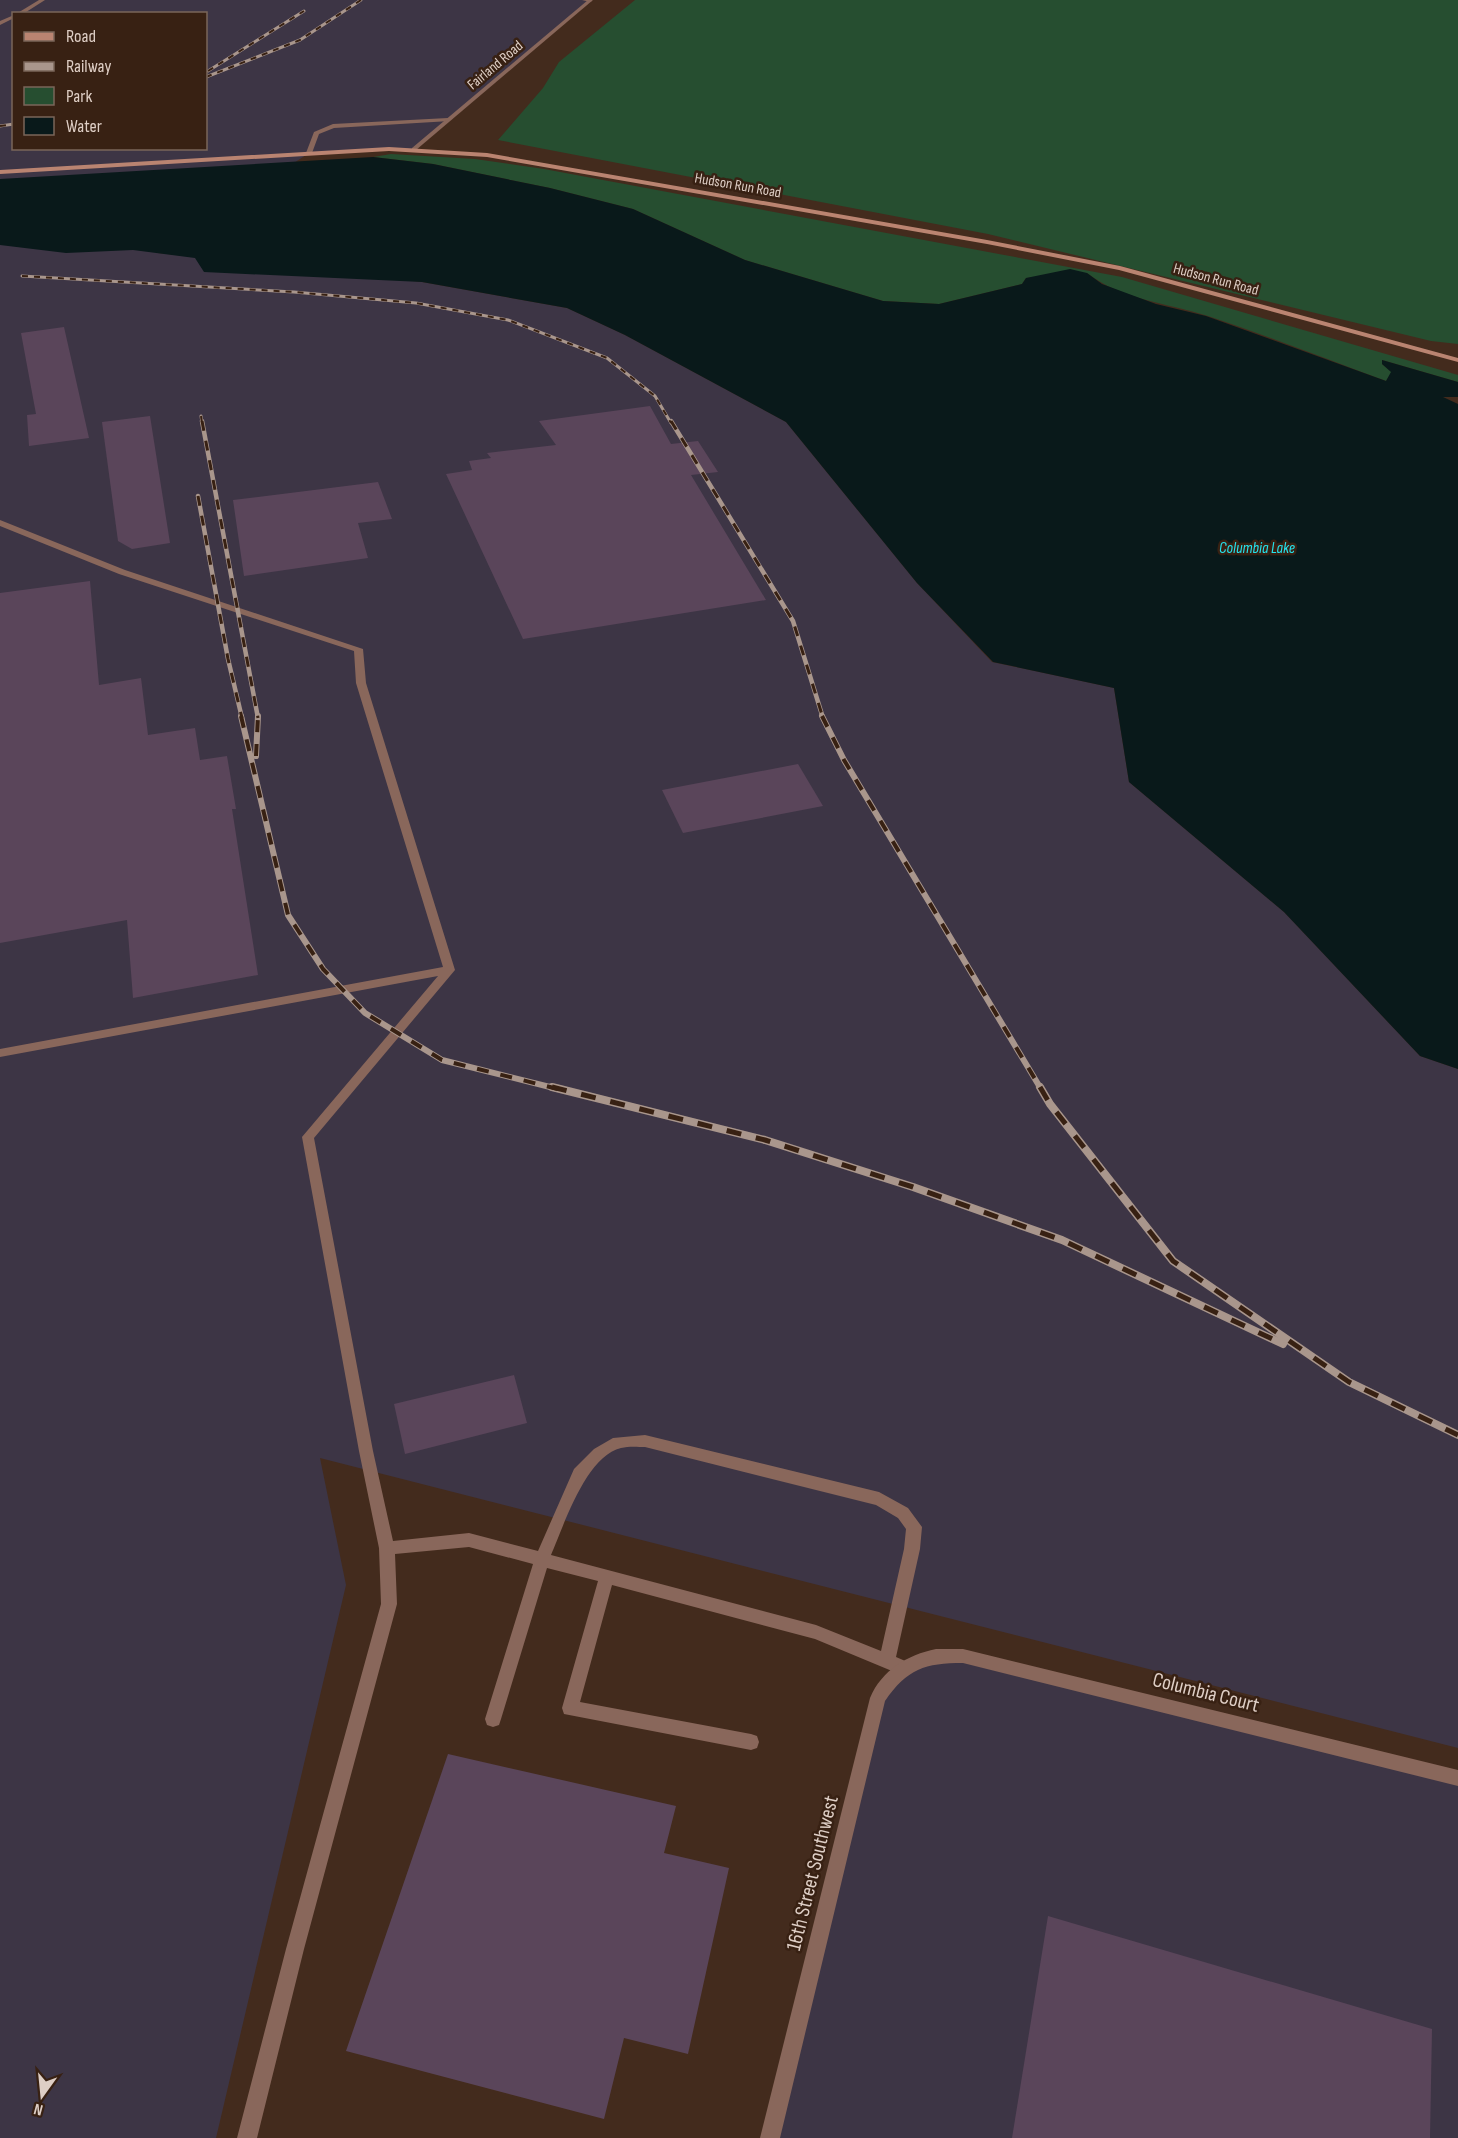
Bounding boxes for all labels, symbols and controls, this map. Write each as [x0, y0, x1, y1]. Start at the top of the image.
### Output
legend [12, 12, 207, 150]
text: Road [66, 26, 96, 47]
street label: Fairland Road [464, 37, 527, 94]
text: Railway [66, 56, 111, 77]
text: Park [66, 86, 92, 107]
text: Water [66, 116, 102, 137]
street label: Hudson Run Road [693, 169, 783, 202]
street label: Hudson Run Road [1171, 259, 1261, 300]
water label: Columbia Lake [1219, 539, 1295, 558]
street label: Columbia Court [1150, 1667, 1262, 1718]
street label: 16th Street Southwest [781, 1793, 844, 1953]
north arrow [12, 2066, 72, 2126]
text: N [32, 2099, 45, 2119]

